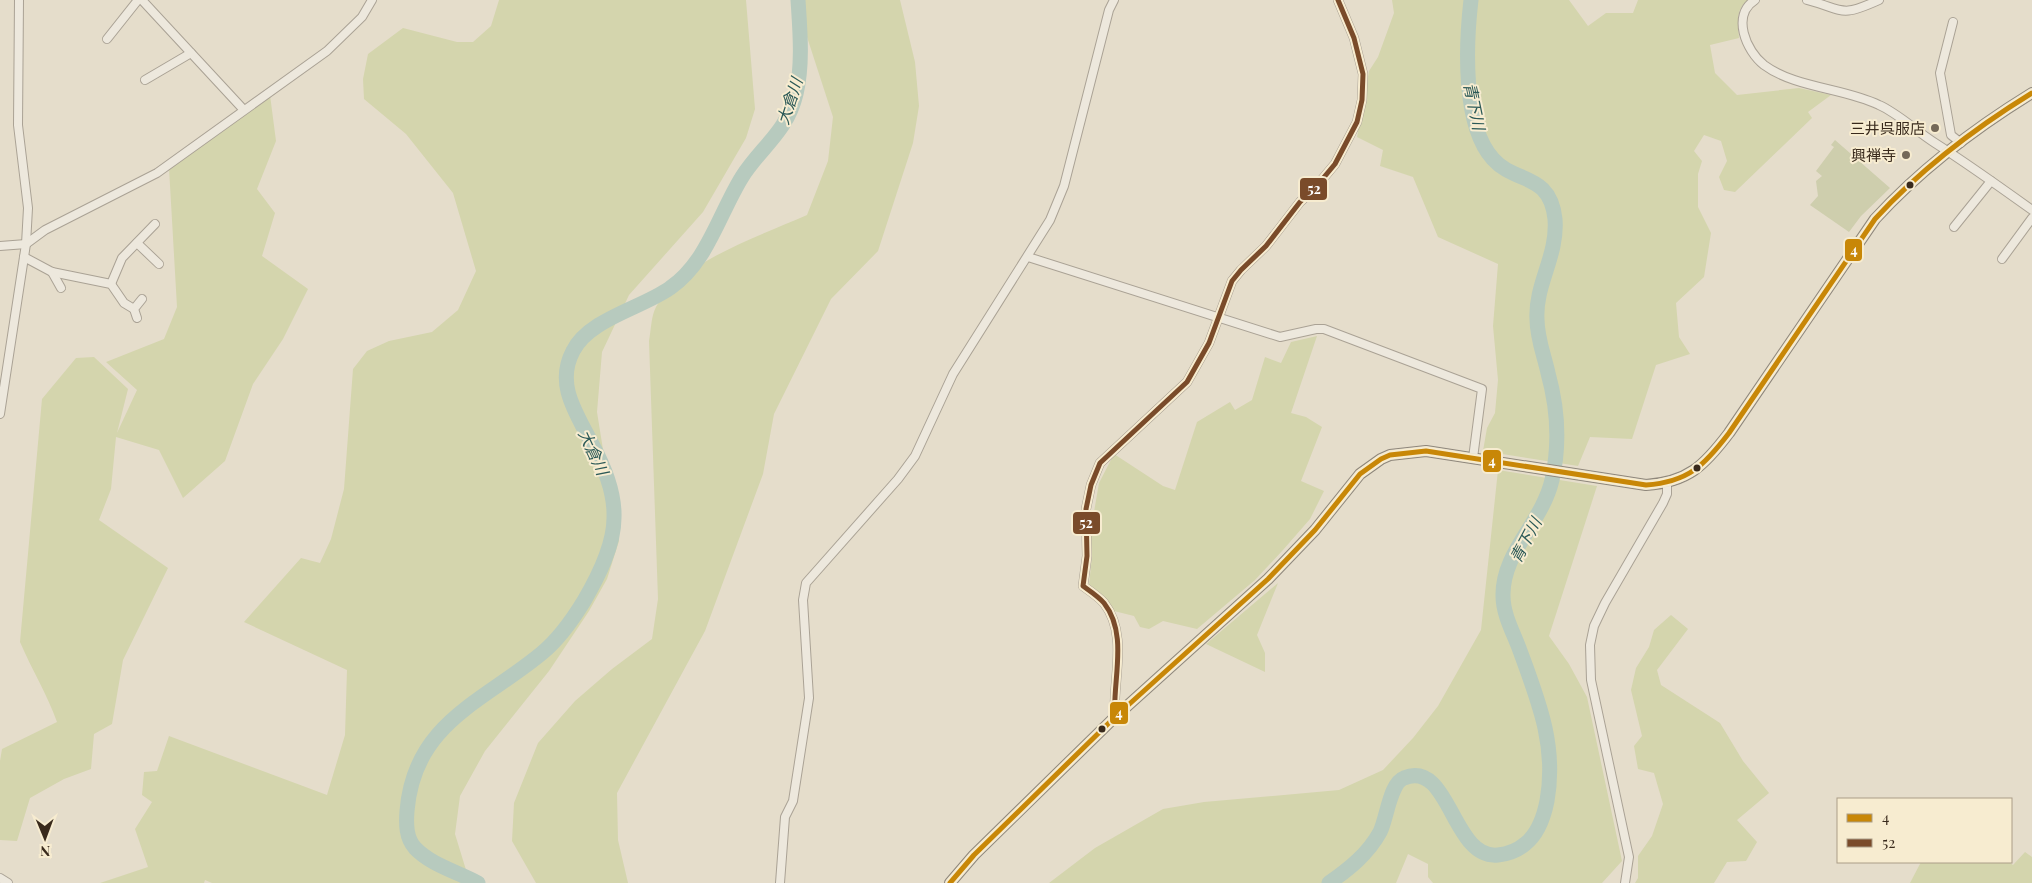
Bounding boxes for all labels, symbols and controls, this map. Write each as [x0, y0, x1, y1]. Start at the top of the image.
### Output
water label: 大倉川 [772, 73, 807, 127]
water label: 青下川 [1460, 80, 1491, 134]
place label: 三井呉服店 [1850, 118, 1925, 138]
marker: 三井呉服店 [1929, 122, 1941, 134]
place label: 興禅寺 [1851, 145, 1896, 165]
marker: 興禅寺 [1900, 149, 1912, 161]
line badge: 52 [1299, 177, 1328, 201]
text: 52 [1307, 179, 1321, 198]
unlabelled marker [1905, 180, 1915, 190]
line badge: 4 [1844, 238, 1863, 262]
text: 4 [1850, 240, 1858, 259]
water label: 大倉川 [574, 426, 615, 480]
line badge: 4 [1482, 449, 1502, 473]
text: 4 [1488, 451, 1496, 470]
unlabelled marker [1692, 463, 1702, 473]
line badge: 52 [1072, 511, 1101, 535]
water label: 青下川 [1504, 512, 1546, 566]
text: 52 [1079, 513, 1093, 532]
line badge: 4 [1109, 701, 1129, 725]
text: 4 [1115, 703, 1123, 722]
unlabelled marker [1097, 724, 1107, 734]
legend [1837, 798, 2012, 863]
text: 4 [1882, 807, 1889, 827]
north arrow [20, 813, 70, 863]
text: 52 [1882, 832, 1895, 852]
text: N [40, 842, 50, 861]

